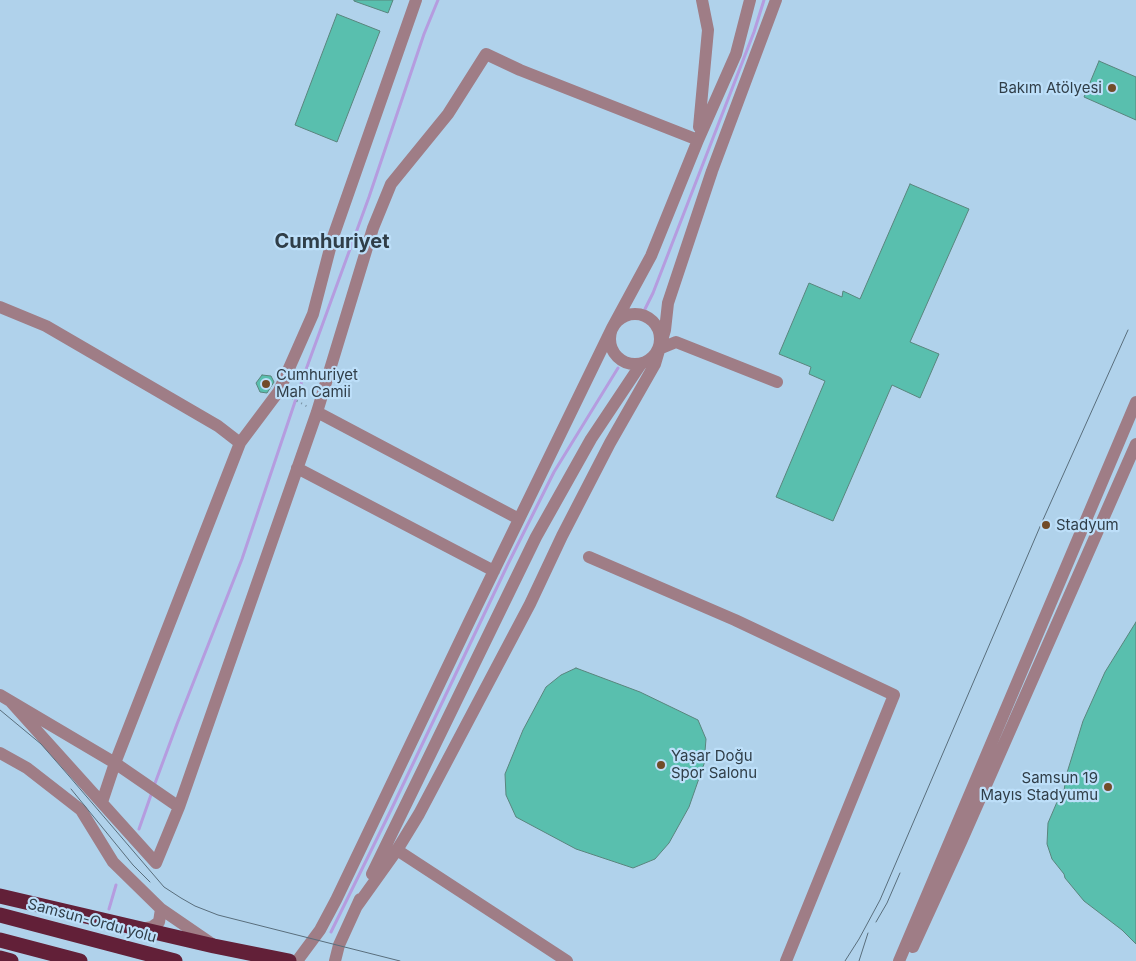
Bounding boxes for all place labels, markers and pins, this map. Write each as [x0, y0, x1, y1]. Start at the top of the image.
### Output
place label: Bakım Atölyesi [999, 79, 1102, 97]
marker: Bakım Atölyesi [1106, 82, 1118, 94]
place label: Cumhuriyet Mah Camii [276, 366, 358, 401]
marker: Cumhuriyet Mah Camii [260, 378, 272, 390]
place label: Stadyum [1056, 516, 1119, 534]
marker: Stadyum [1040, 519, 1052, 531]
place label: Yaşar Doğu Spor Salonu [671, 747, 757, 782]
marker: Yaşar Doğu Spor Salonu [655, 759, 667, 771]
place label: Samsun 19 Mayıs Stadyumu [980, 769, 1098, 804]
marker: Samsun 19 Mayıs Stadyumu [1102, 781, 1114, 793]

